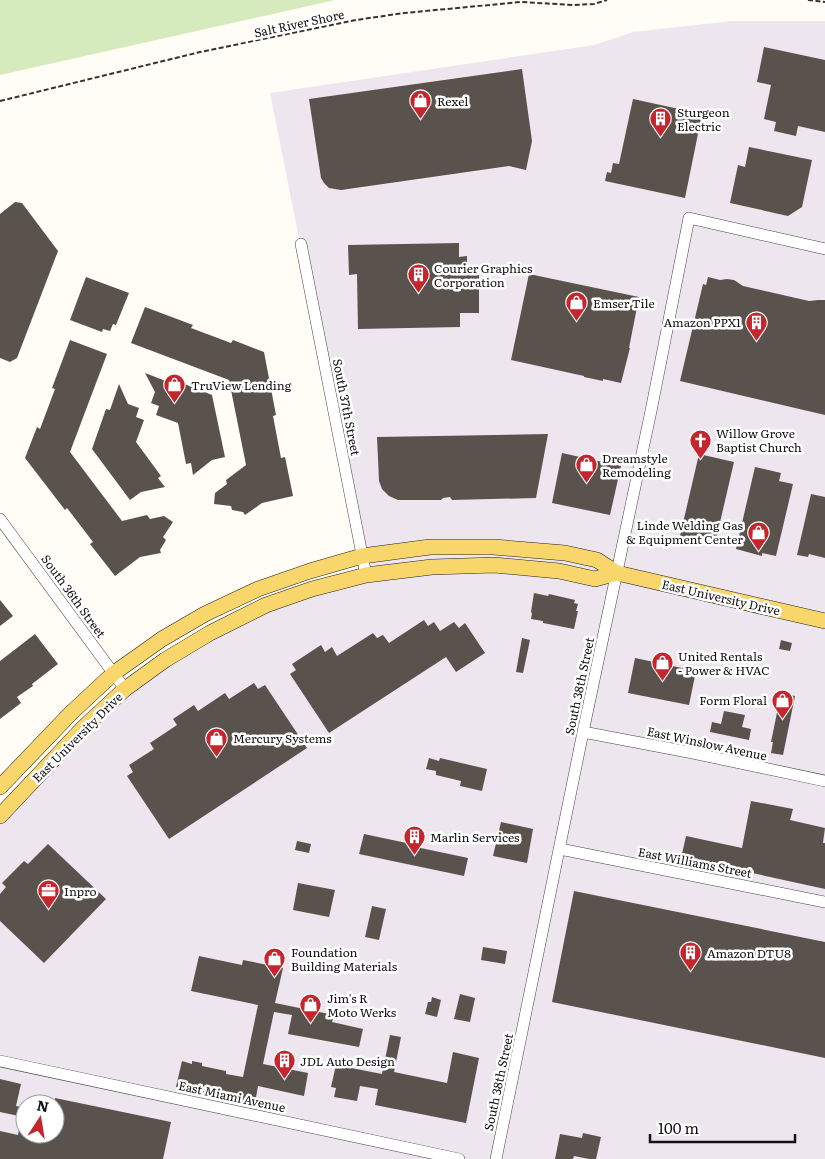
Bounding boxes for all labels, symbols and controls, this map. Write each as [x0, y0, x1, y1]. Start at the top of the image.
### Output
street label: Salt River Shore [252, 5, 346, 41]
shop icon: Rexel [409, 89, 433, 120]
place label: Rexel [437, 92, 468, 110]
place label: Sturgeon Electric [677, 103, 730, 135]
building icon: Sturgeon Electric [649, 107, 673, 138]
place label: Courier Graphics Corporation [434, 259, 533, 291]
building icon: Courier Graphics Corporation [406, 263, 430, 294]
shop icon: Emser Tile [565, 291, 589, 322]
place label: Emser Tile [593, 294, 655, 312]
building icon: Amazon PPX1 [745, 310, 769, 341]
place label: Amazon PPX1 [663, 313, 741, 331]
street label: South 37th Street [329, 357, 365, 457]
shop icon: TruView Lending [163, 373, 187, 404]
place label: TruView Lending [191, 376, 292, 394]
place label: Willow Grove Baptist Church [716, 424, 802, 456]
church icon: Willow Grove Baptist Church [688, 428, 712, 459]
place label: Dreamstyle Remodeling [602, 449, 671, 481]
shop icon: Dreamstyle Remodeling [574, 453, 598, 484]
place label: Linde Welding Gas & Equipment Center [626, 516, 744, 548]
shop icon: Linde Welding Gas & Equipment Center [747, 520, 771, 551]
street label: South 36th Street [38, 551, 110, 641]
street label: East University Drive [660, 575, 782, 619]
street label: South 38th Street [560, 635, 598, 736]
place label: United Rentals - Power & HVAC [678, 647, 770, 679]
shop icon: United Rentals - Power & HVAC [650, 651, 674, 682]
street label: East University Drive [28, 688, 126, 786]
shop icon: Form Floral [771, 688, 795, 719]
place label: Form Floral [699, 691, 767, 709]
street label: East Winslow Avenue [645, 721, 769, 765]
shop icon: Mercury Systems [205, 726, 229, 757]
place label: Mercury Systems [233, 729, 332, 747]
building icon: Marlin Services [402, 825, 426, 856]
place label: Marlin Services [430, 828, 520, 846]
street label: East Williams Street [637, 842, 754, 882]
office icon: Inpro [36, 879, 60, 910]
place label: Inpro [64, 882, 97, 900]
building icon: Amazon DTU8 [679, 941, 703, 972]
place label: Foundation Building Materials [291, 943, 398, 975]
place label: Amazon DTU8 [707, 944, 791, 962]
shop icon: Foundation Building Materials [263, 947, 287, 978]
place label: Jim's R Moto Werks [327, 989, 397, 1021]
shop icon: Jim's R Moto Werks [299, 993, 323, 1024]
street label: South 38th Street [479, 1031, 517, 1132]
building icon: JDL Auto Design [272, 1049, 296, 1080]
place label: JDL Auto Design [300, 1052, 395, 1070]
street label: East Miami Avenue [177, 1076, 287, 1116]
north arrow [15, 1094, 65, 1144]
text: N [35, 1094, 51, 1116]
scale bar [650, 1112, 795, 1144]
text: 100 m [658, 1116, 699, 1139]

